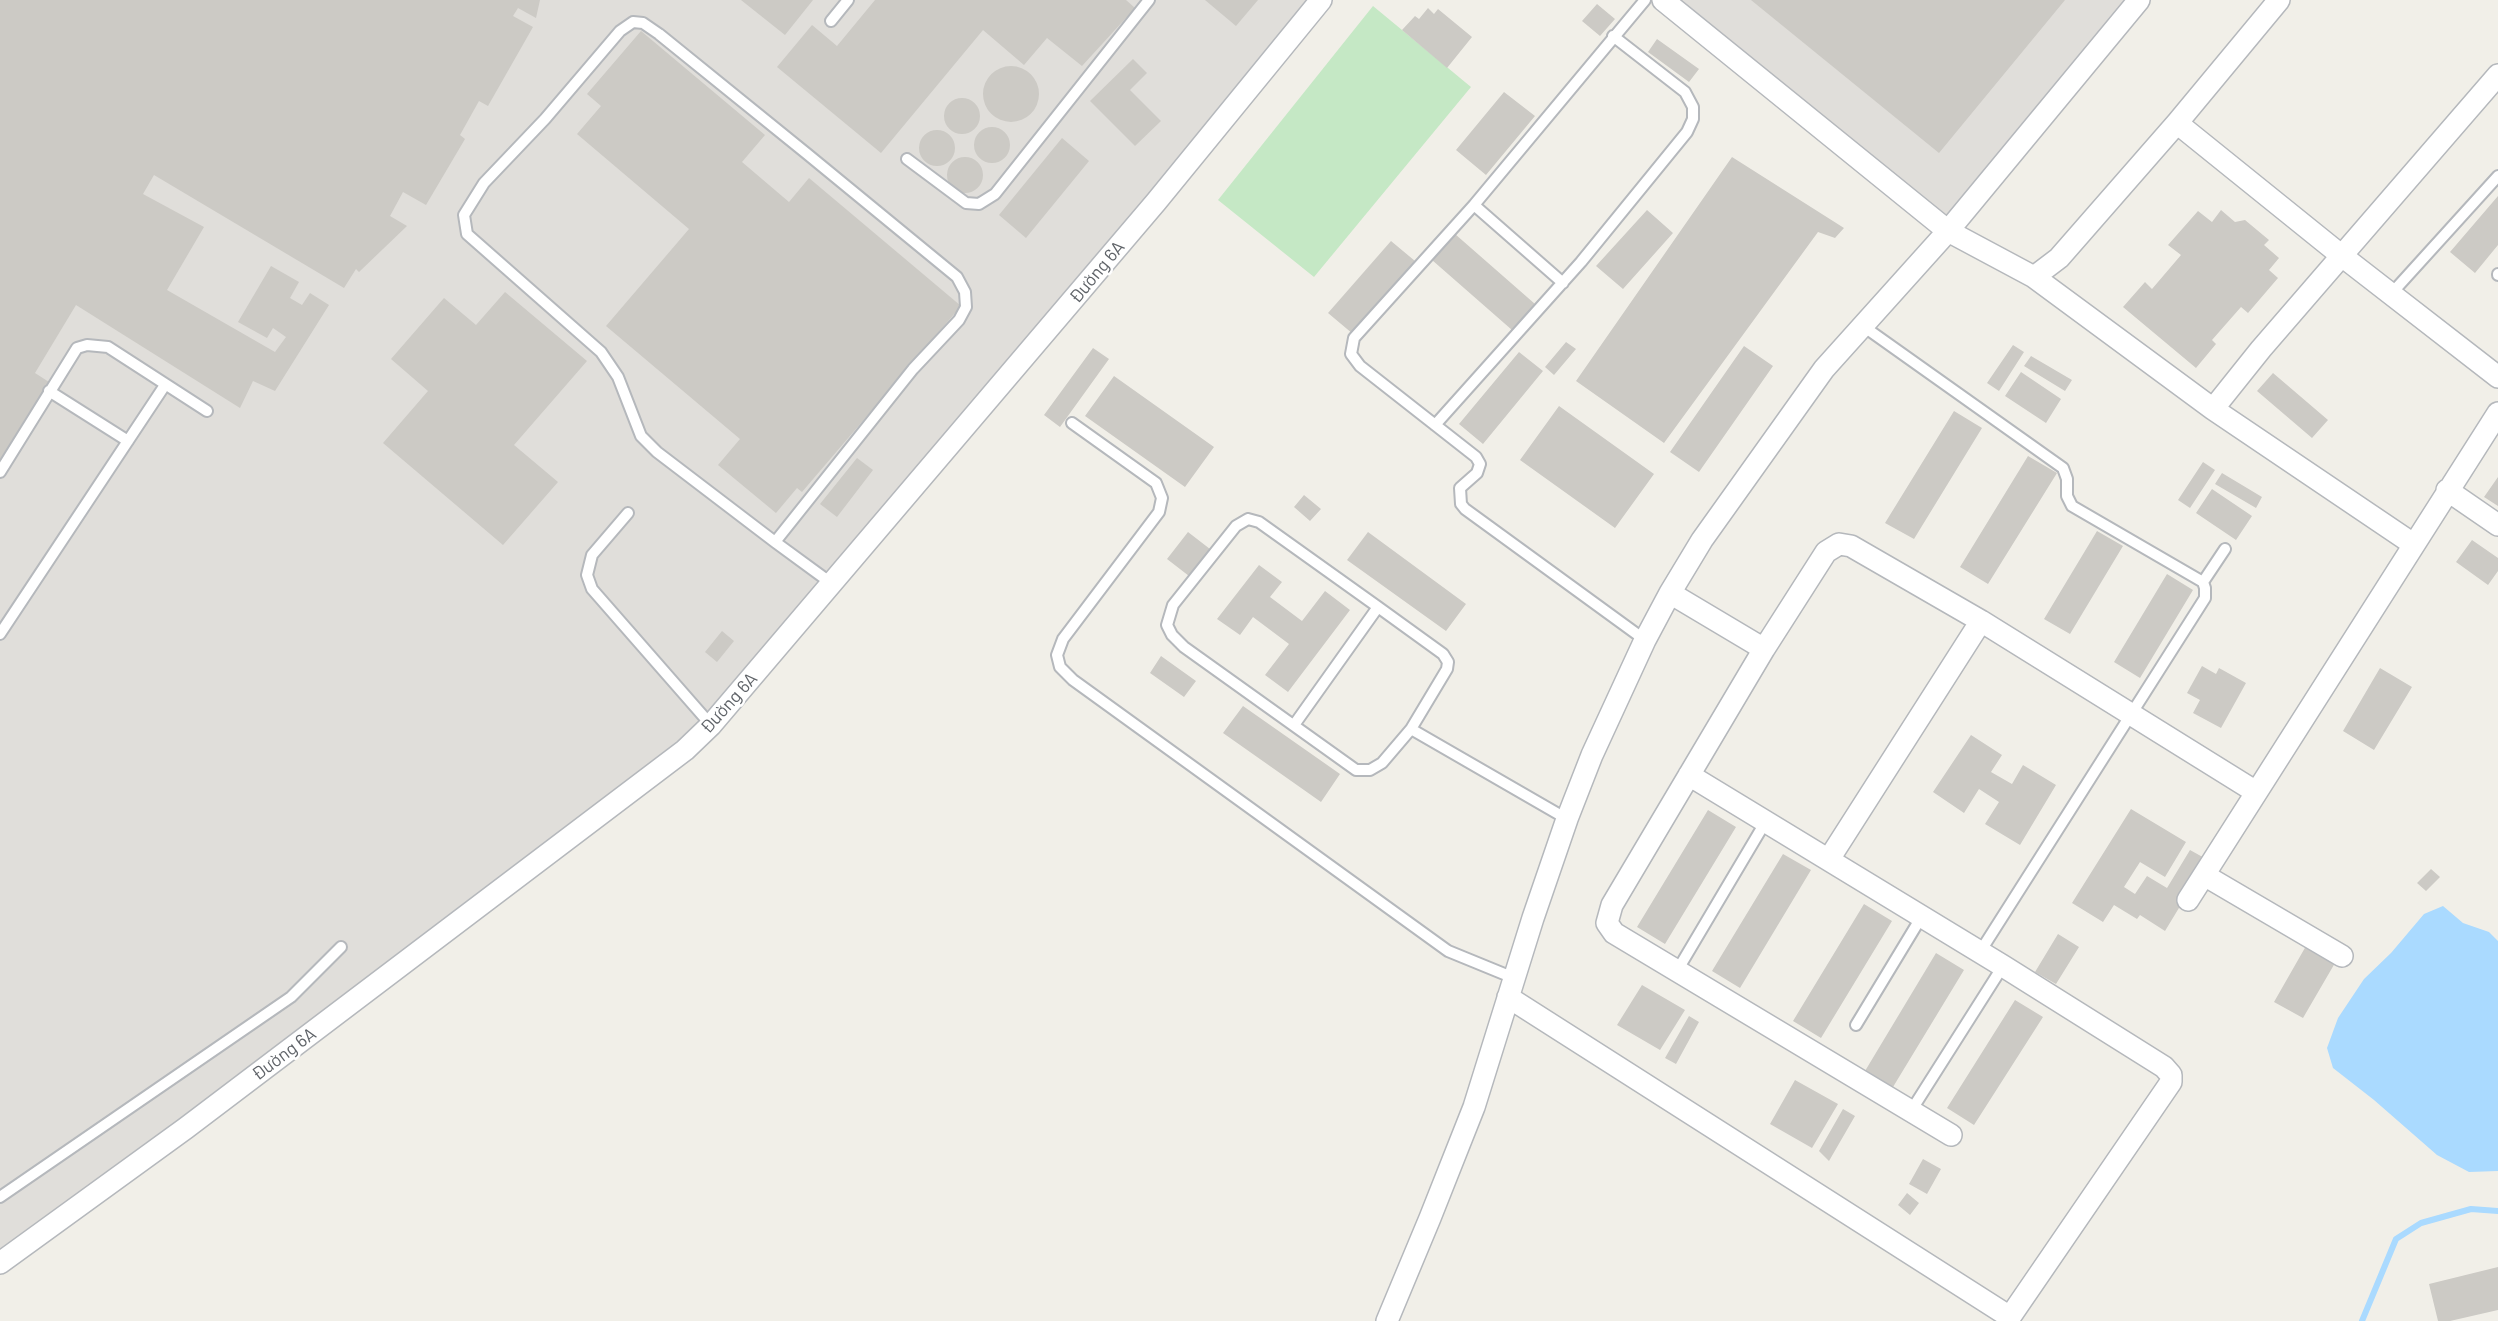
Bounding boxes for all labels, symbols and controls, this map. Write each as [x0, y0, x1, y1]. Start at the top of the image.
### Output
street label: Đường 6A [1065, 237, 1129, 307]
street label: Đường 6A [696, 668, 762, 738]
street label: Đường 6A [248, 1023, 320, 1085]

